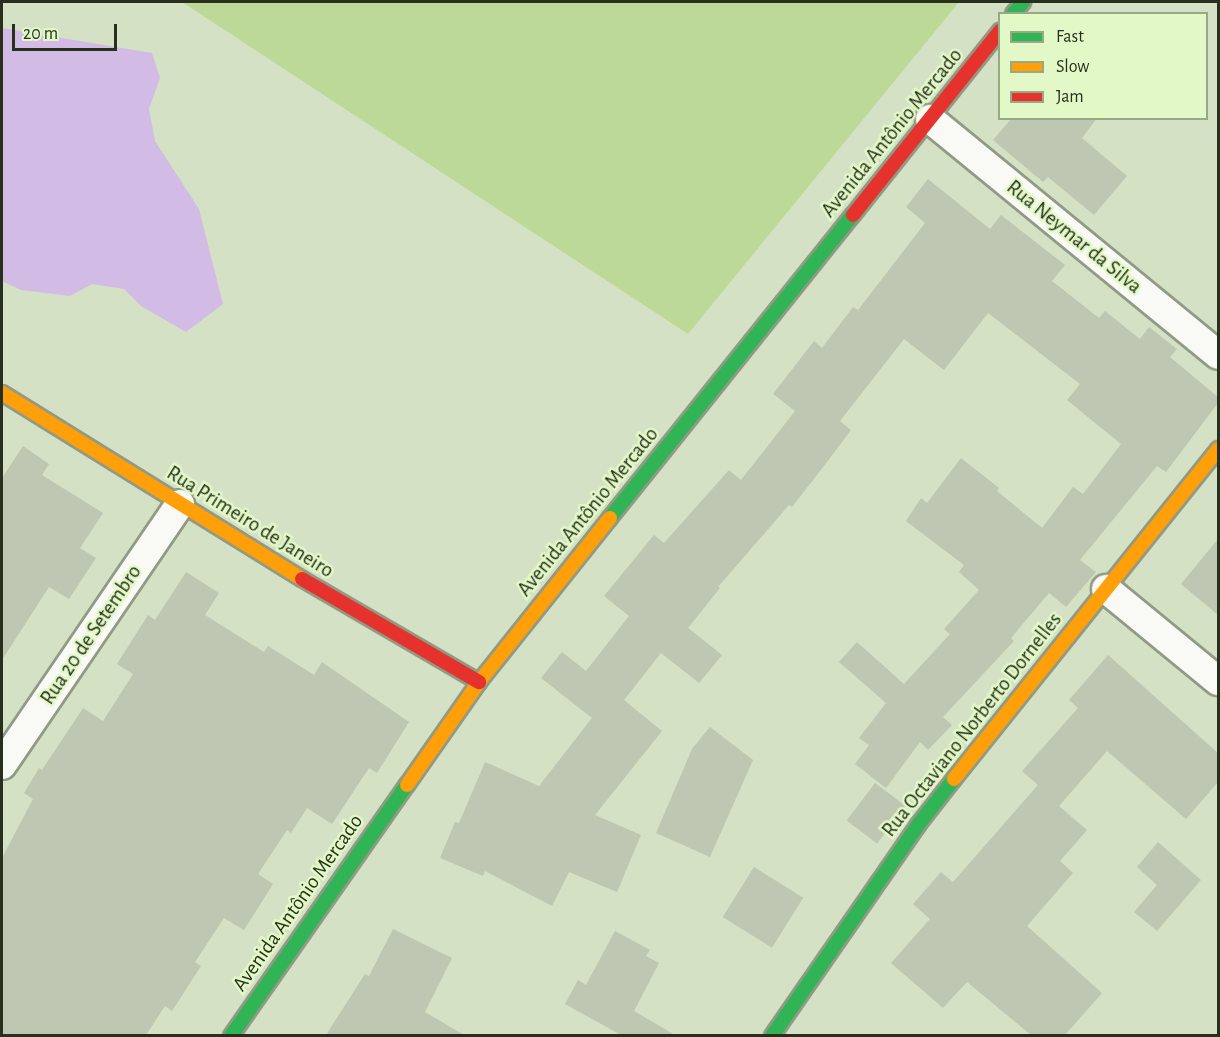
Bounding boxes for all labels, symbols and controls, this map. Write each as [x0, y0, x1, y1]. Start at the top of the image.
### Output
scale bar [15, 12, 120, 50]
legend [998, 12, 1208, 120]
text: 20 m [23, 25, 58, 43]
text: Fast [1056, 28, 1084, 46]
street label: Avenida Antônio Mercado [816, 43, 968, 223]
text: Slow [1056, 58, 1089, 76]
text: Jam [1056, 88, 1084, 106]
street label: Rua Neymar da Silva [1001, 175, 1147, 299]
street label: Avenida Antônio Mercado [512, 422, 664, 602]
street label: Rua Primeiro de Janeiro [162, 460, 338, 584]
street label: Rua 20 de Setembro [35, 560, 147, 710]
street label: Rua Octaviano Norberto Dornelles [877, 608, 1067, 842]
street label: Avenida Antônio Mercado [227, 810, 369, 996]

